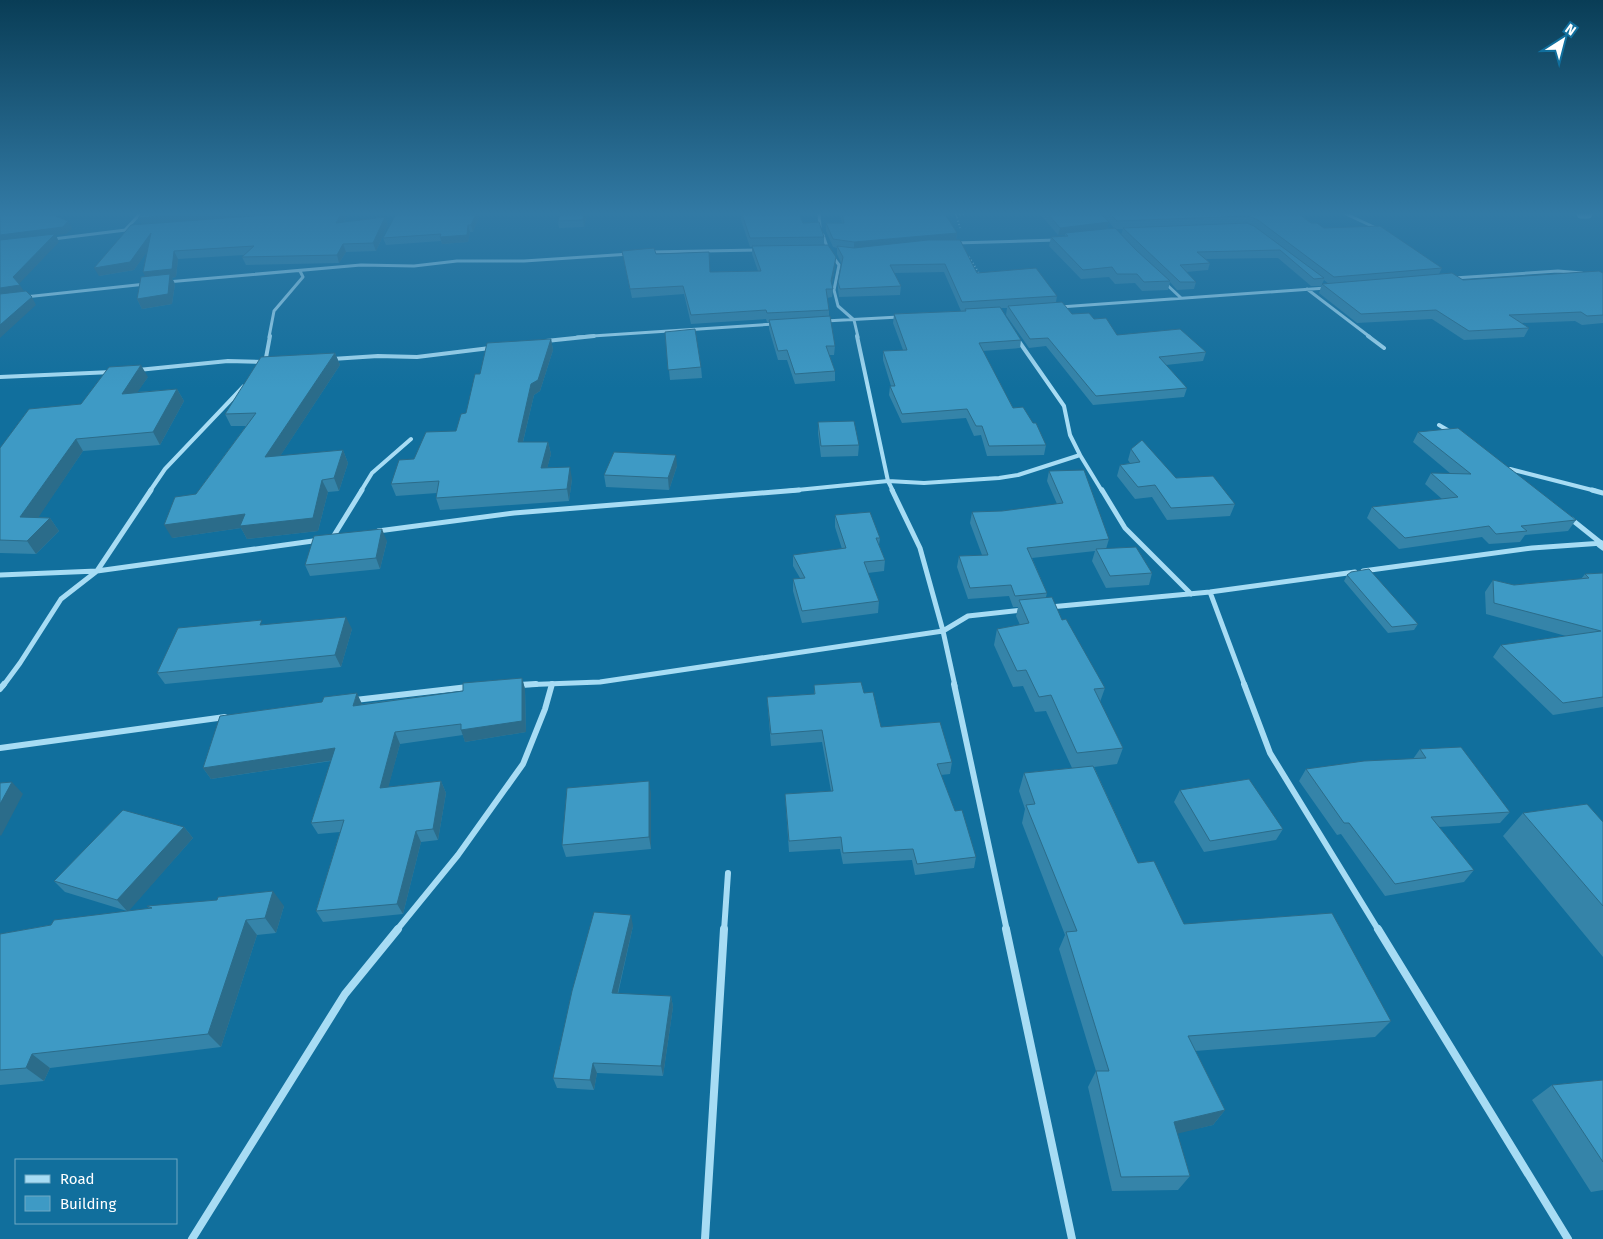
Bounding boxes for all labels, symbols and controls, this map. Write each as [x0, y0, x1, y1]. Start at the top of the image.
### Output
north arrow [1538, 15, 1588, 65]
text: N [1562, 20, 1579, 39]
legend [15, 1159, 178, 1224]
text: Road [60, 1170, 95, 1188]
text: Building [60, 1195, 116, 1213]

